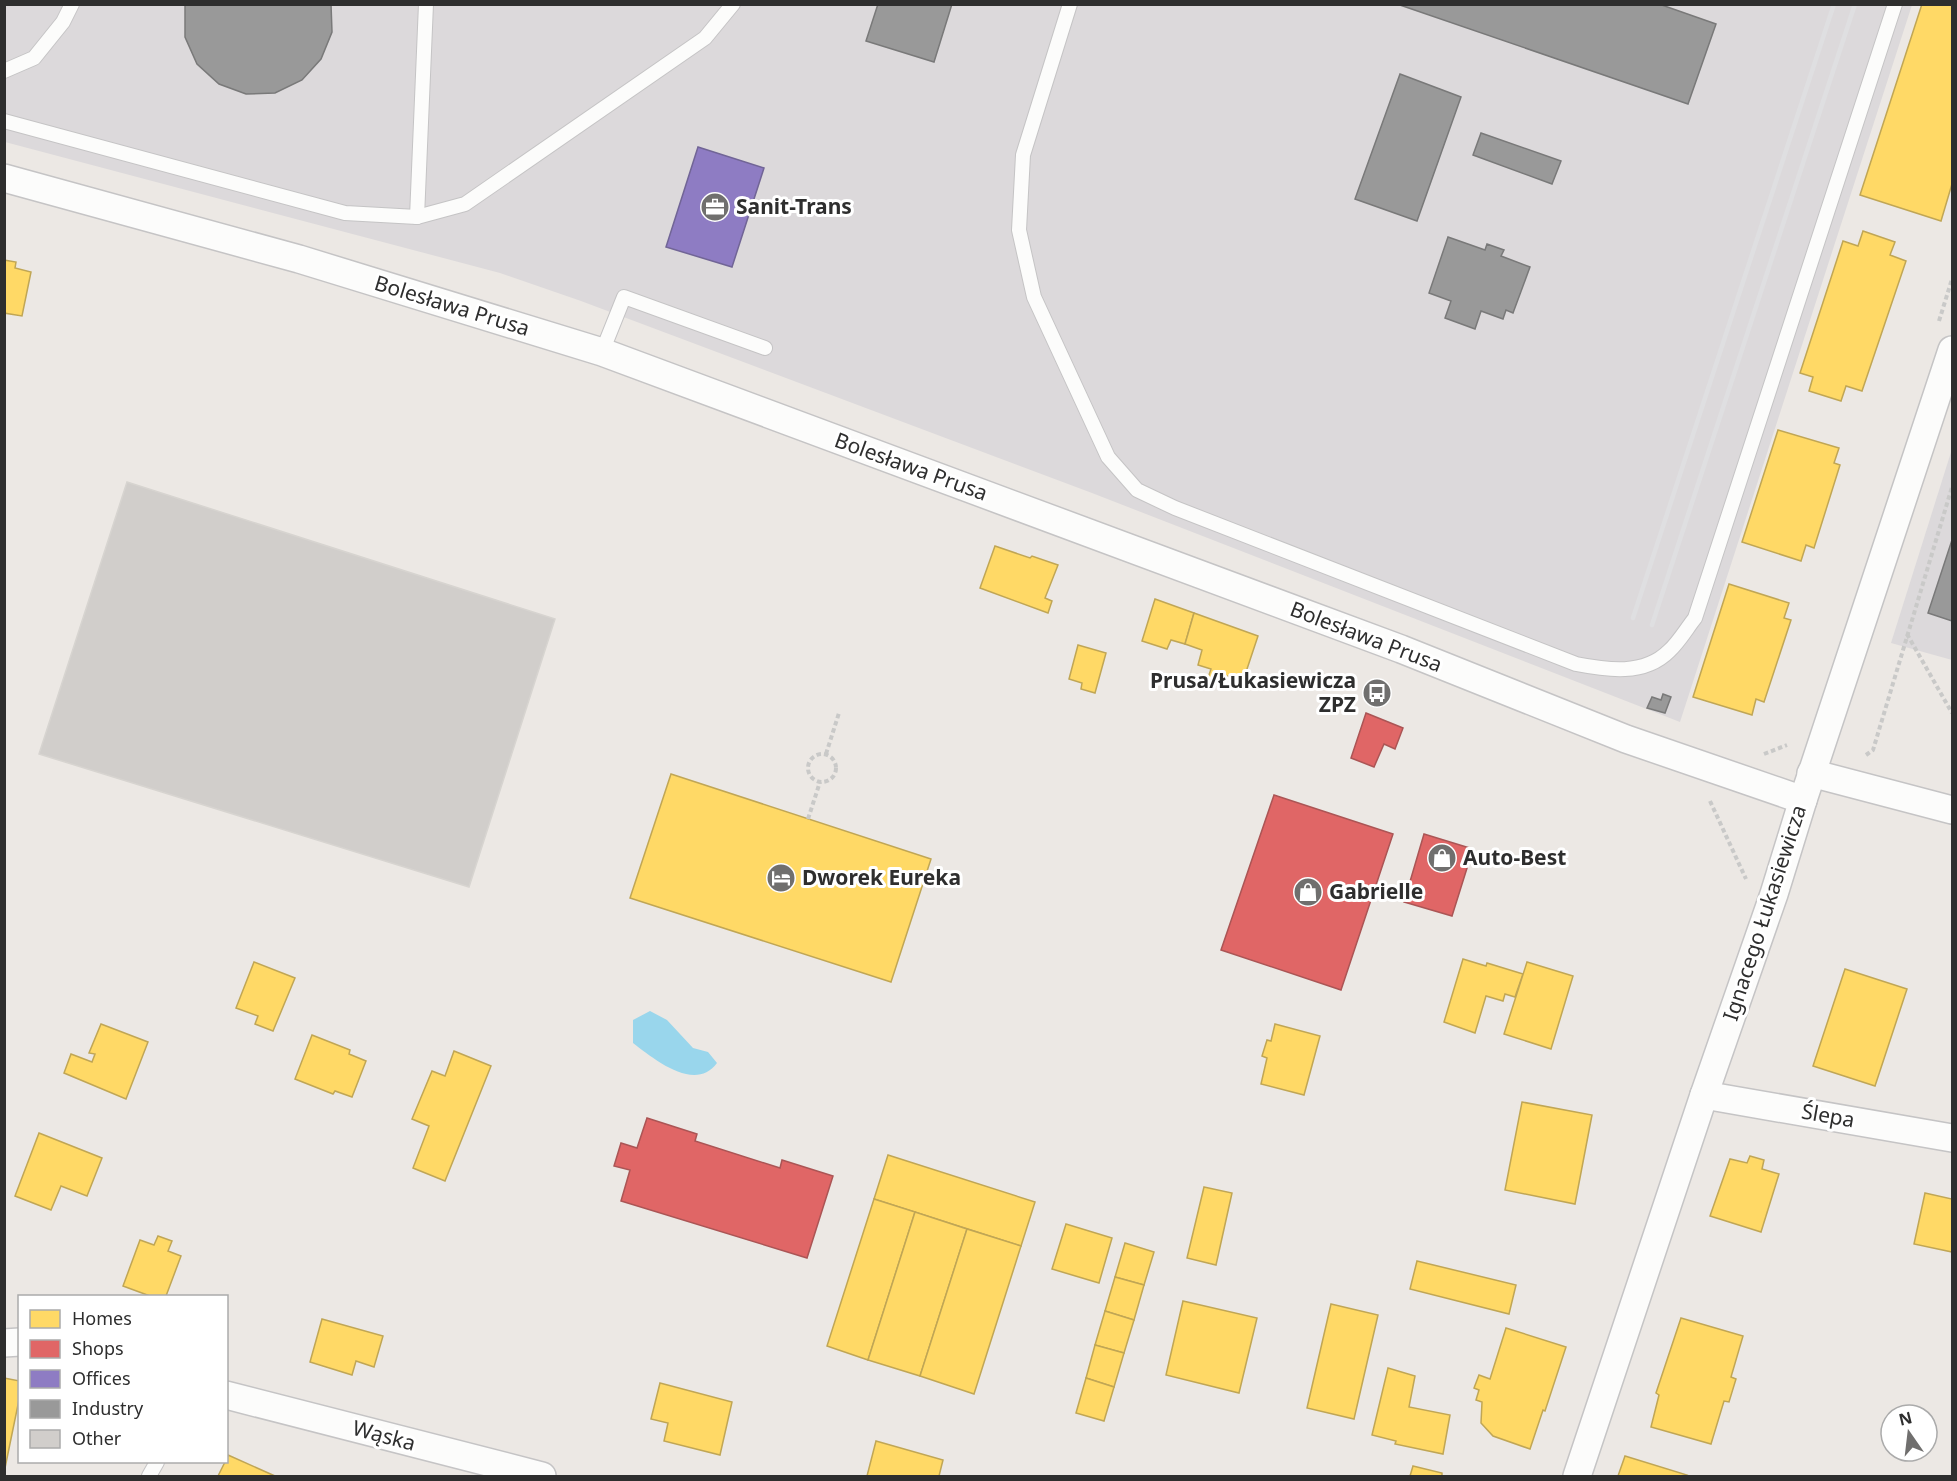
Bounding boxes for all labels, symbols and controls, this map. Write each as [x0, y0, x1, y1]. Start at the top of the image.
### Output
office icon: Sanit-Trans [699, 191, 731, 223]
place label: Sanit-Trans [736, 192, 852, 220]
street label: Bolesława Prusa [371, 268, 533, 342]
street label: Bolesława Prusa [831, 425, 992, 507]
street label: Bolesława Prusa [1286, 594, 1446, 678]
place label: Prusa/Łukasiewicza ZPZ [1150, 666, 1356, 718]
bus stop icon: Prusa/Łukasiewicza ZPZ [1361, 677, 1393, 709]
street label: Ignacego Łukasiewicza [1716, 801, 1812, 1024]
shop icon: Auto-Best [1426, 842, 1458, 874]
place label: Auto-Best [1463, 843, 1566, 871]
hotel icon: Dworek Eureka [765, 862, 797, 894]
place label: Dworek Eureka [802, 863, 961, 891]
shop icon: Gabrielle [1292, 876, 1324, 908]
place label: Gabrielle [1329, 877, 1423, 905]
street label: Ślepa [1799, 1097, 1857, 1133]
legend [18, 1295, 228, 1463]
text: Homes [72, 1306, 132, 1330]
text: Shops [72, 1336, 124, 1360]
text: Offices [72, 1366, 131, 1390]
text: Industry [72, 1396, 144, 1420]
north arrow [1879, 1403, 1939, 1463]
text: N [1896, 1406, 1914, 1431]
street label: Wąska [350, 1413, 419, 1457]
text: Other [72, 1426, 122, 1450]

